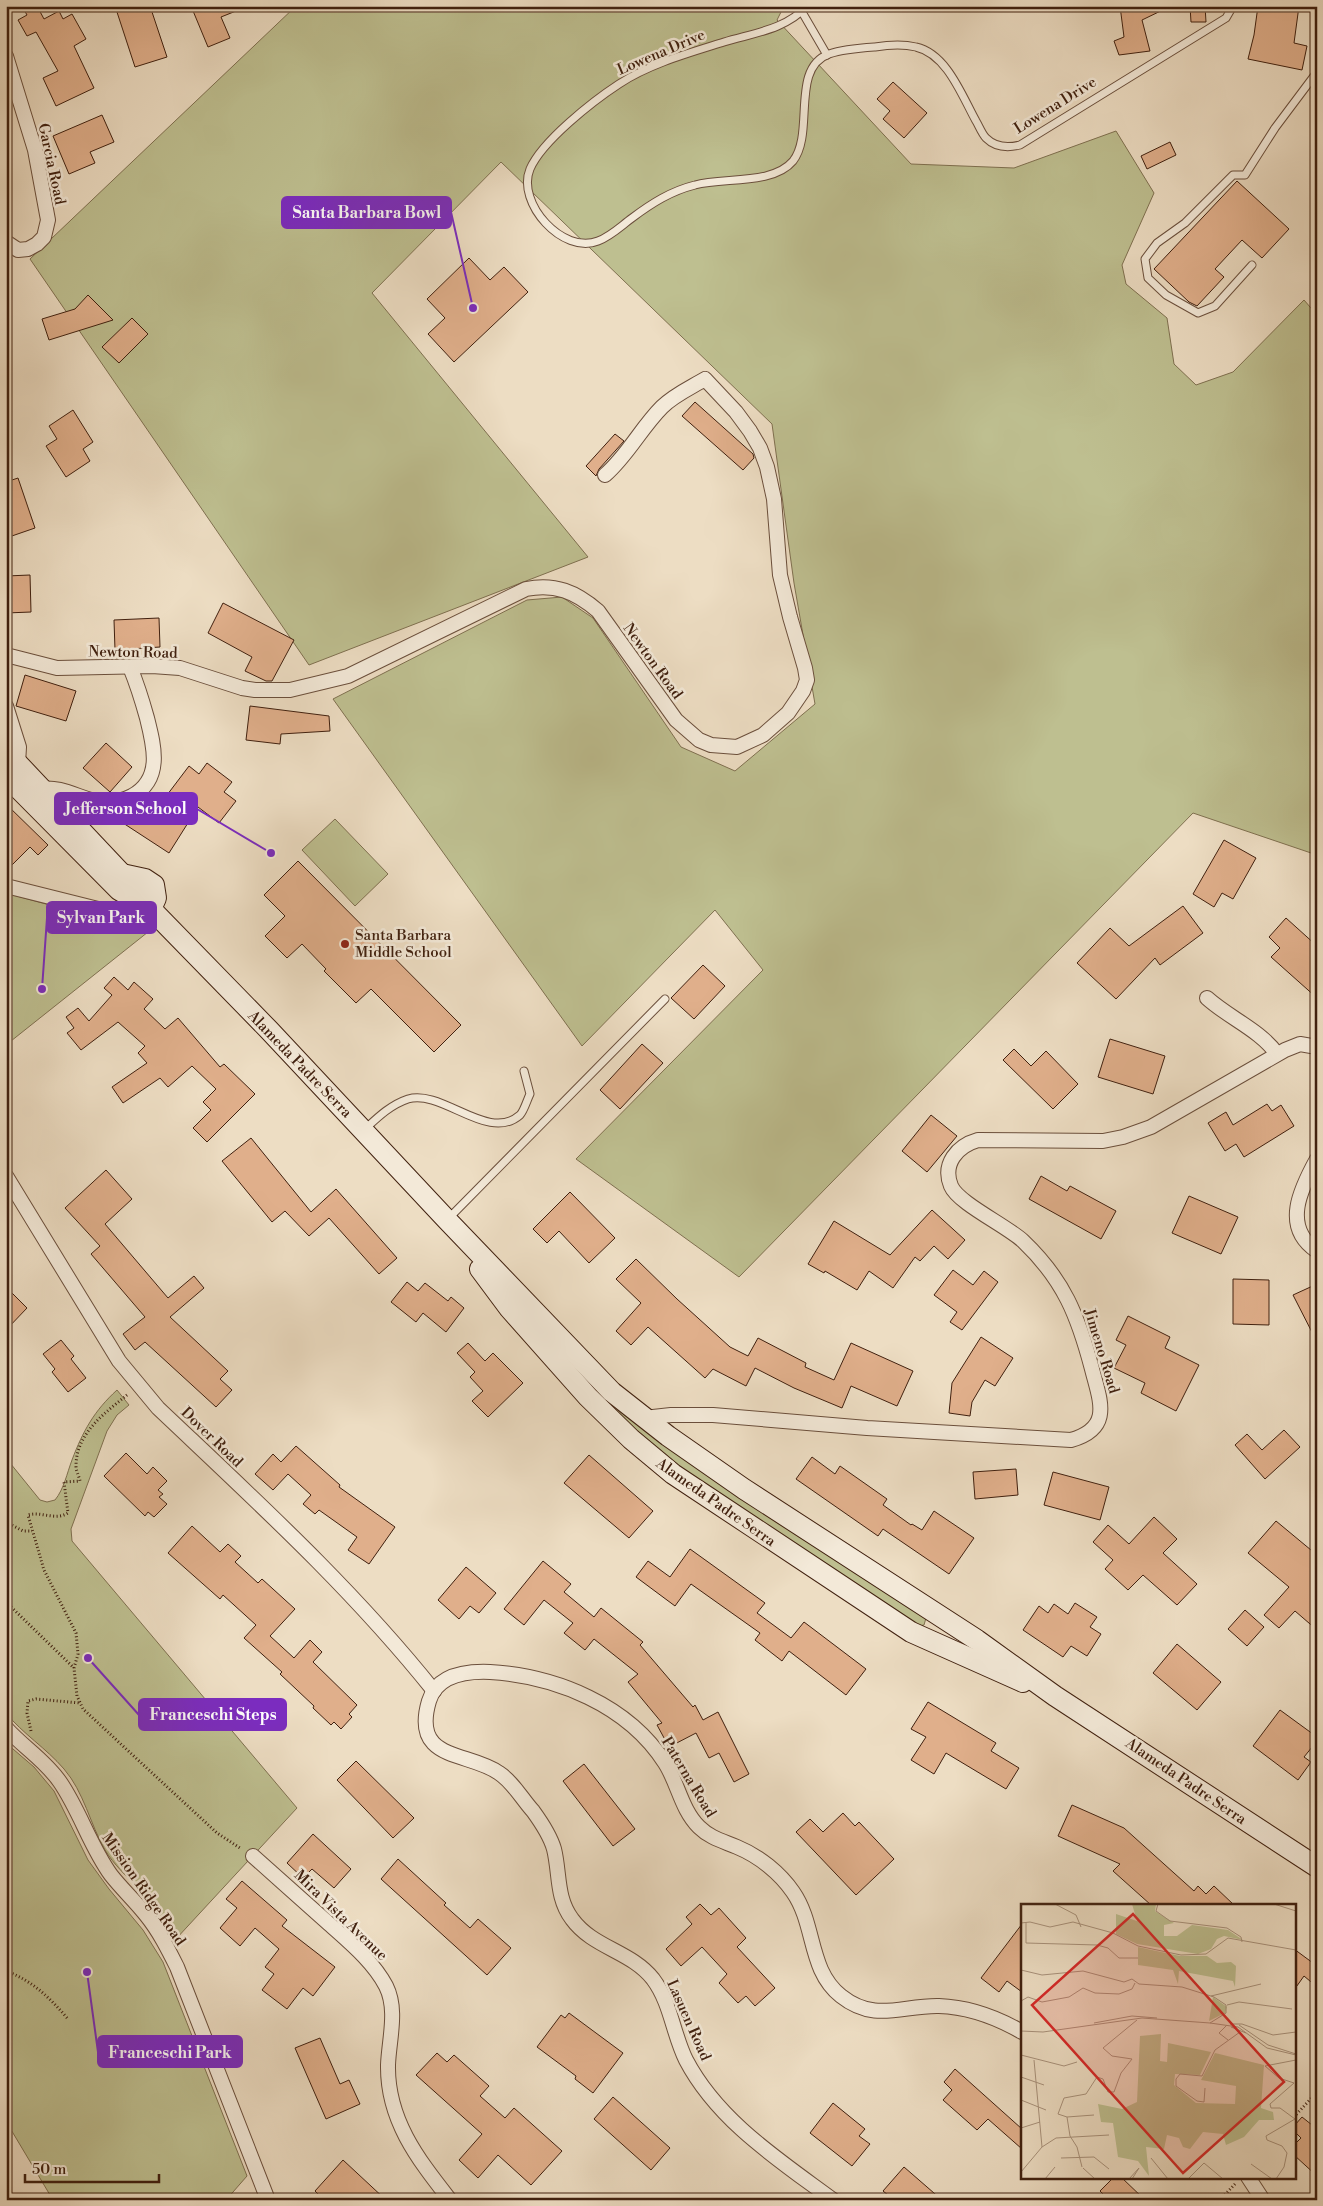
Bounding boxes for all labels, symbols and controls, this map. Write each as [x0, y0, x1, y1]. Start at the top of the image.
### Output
street label: Lowena Drive [614, 25, 708, 80]
street label: Lowena Drive [1010, 73, 1100, 138]
street label: Garcia Road [34, 122, 70, 207]
callout: Santa Barbara Bowl [282, 197, 451, 228]
text: Santa Barbara Bowl [293, 203, 442, 223]
street label: Newton Road [619, 620, 687, 703]
street label: Newton Road [88, 642, 178, 663]
callout: Jefferson School [55, 793, 197, 824]
text: Jefferson School [63, 799, 188, 819]
callout: Sylvan Park [47, 902, 156, 933]
text: Sylvan Park [57, 908, 146, 928]
place label: Santa Barbara Middle School [355, 926, 452, 962]
marker: Santa Barbara Middle School [339, 938, 351, 950]
street label: Alameda Padre Serra [243, 1006, 356, 1122]
street label: Jimeno Road [1079, 1305, 1124, 1396]
street label: Dover Road [177, 1403, 247, 1472]
street label: Alameda Padre Serra [651, 1453, 780, 1551]
callout: Franceschi Steps [139, 1699, 286, 1730]
text: Franceschi Steps [149, 1705, 277, 1725]
street label: Paterna Road [657, 1733, 720, 1822]
street label: Alameda Padre Serra [1121, 1733, 1250, 1829]
street label: Mission Ridge Road [97, 1829, 190, 1950]
street label: Mira Vista Avenue [290, 1866, 391, 1965]
inset map [1021, 1904, 1296, 2178]
street label: Lasuen Road [662, 1977, 715, 2064]
callout: Franceschi Park [98, 2036, 242, 2067]
text: Franceschi Park [108, 2043, 233, 2063]
scale bar [25, 2151, 159, 2183]
text: 50 m [32, 2160, 66, 2179]

